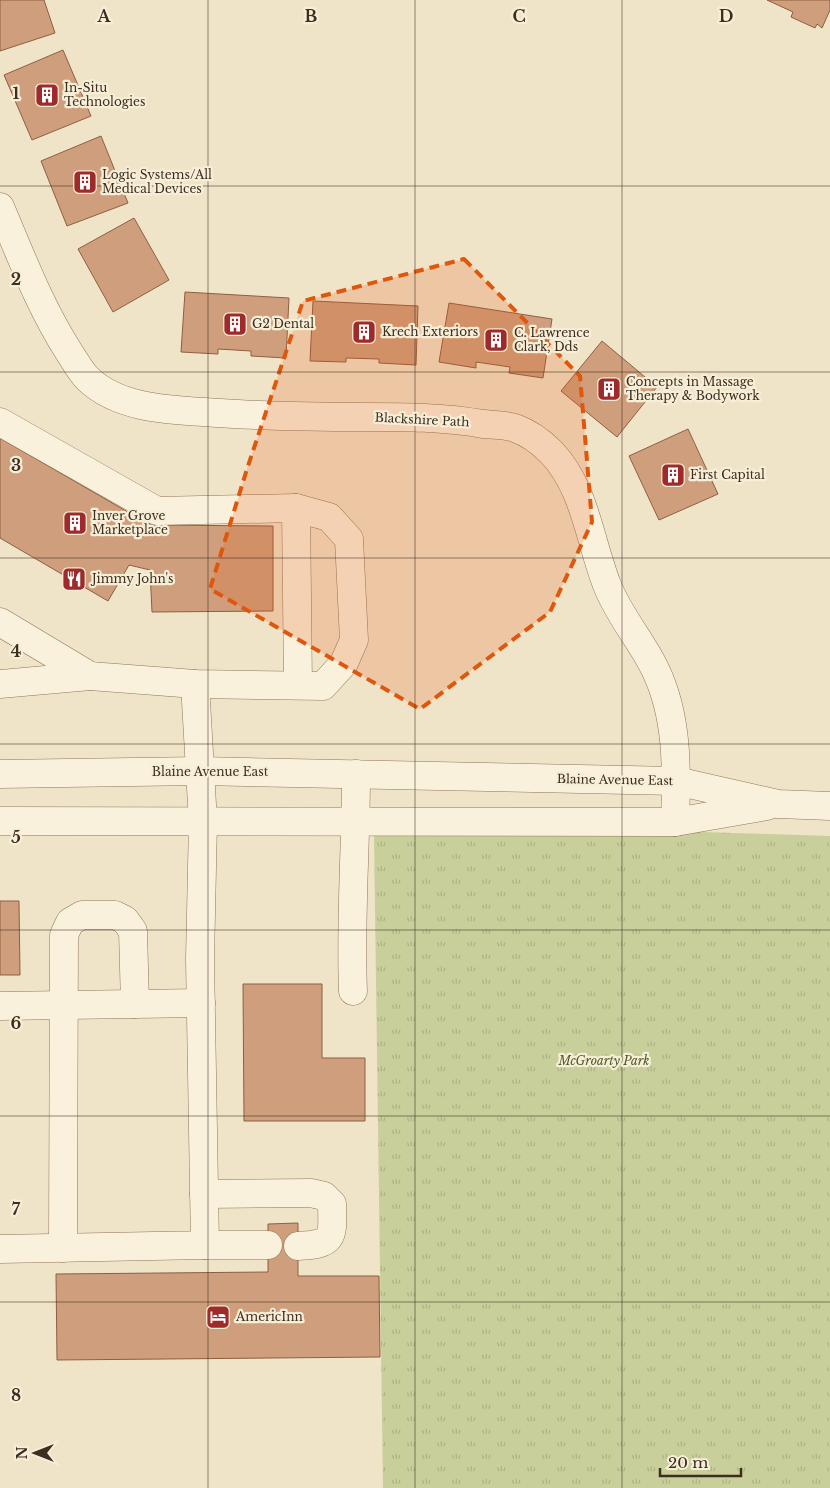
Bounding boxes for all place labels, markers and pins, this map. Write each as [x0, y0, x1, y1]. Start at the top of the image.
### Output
place label: In-Situ Technologies [64, 80, 145, 109]
building icon: In-Situ Technologies [34, 82, 60, 108]
place label: Logic Systems/All Medical Devices [102, 167, 212, 196]
building icon: Logic Systems/All Medical Devices [72, 169, 98, 195]
building icon: G2 Dental [222, 311, 248, 337]
place label: G2 Dental [252, 316, 314, 331]
building icon: Krech Exteriors [351, 319, 377, 345]
place label: Krech Exteriors [382, 324, 478, 339]
place label: C. Lawrence Clark, Dds [514, 325, 590, 354]
building icon: C. Lawrence Clark, Dds [483, 327, 509, 353]
place label: Concepts in Massage Therapy & Bodywork [626, 374, 760, 403]
building icon: Concepts in Massage Therapy & Bodywork [596, 376, 622, 402]
building icon: First Capital [660, 462, 686, 488]
place label: First Capital [690, 467, 765, 482]
place label: Inver Grove Marketplace [92, 508, 168, 537]
building icon: Inver Grove Marketplace [62, 510, 88, 536]
restaurant icon: Jimmy John's [61, 566, 87, 592]
place label: Jimmy John's [90, 571, 173, 586]
hotel icon: AmericInn [205, 1304, 231, 1330]
place label: AmericInn [235, 1309, 303, 1324]

